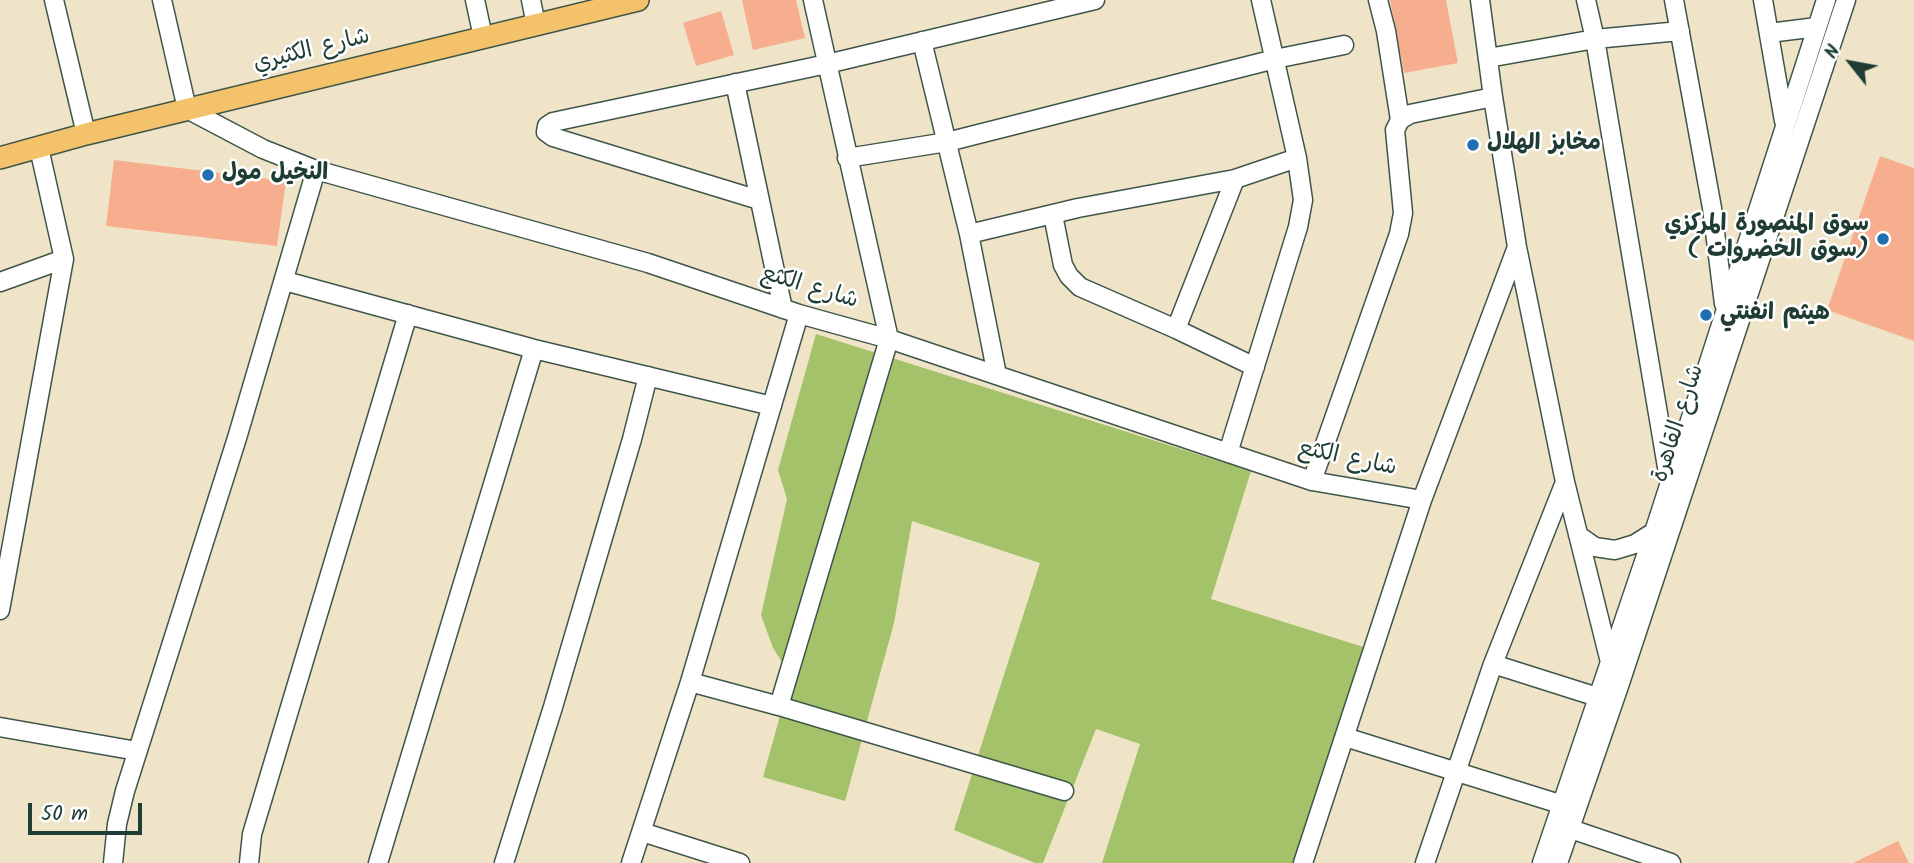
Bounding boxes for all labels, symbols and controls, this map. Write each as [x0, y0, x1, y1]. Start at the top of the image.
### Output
street label: شارع الكثيري [251, 24, 373, 80]
north arrow [1816, 28, 1886, 98]
text: N [1817, 39, 1849, 65]
place label: مخابز الهلال [1487, 131, 1601, 159]
marker: مخابز الهلال [1465, 137, 1481, 153]
place label: النخيل مول [222, 161, 328, 189]
marker: النخيل مول [200, 167, 216, 183]
place label: سوق المنصورة المركزي ( سوق الخضروات) [1664, 212, 1869, 266]
marker: سوق المنصورة المركزي ( سوق الخضروات) [1875, 231, 1891, 247]
street label: شارع الكثع [757, 261, 861, 317]
place label: هيثم انفنتي [1720, 301, 1830, 329]
marker: هيثم انفنتي [1698, 307, 1714, 323]
street label: شارع القاهرة [1648, 362, 1712, 486]
street label: شارع الكثع [1295, 436, 1399, 484]
scale bar [32, 790, 145, 834]
text: 50 m [41, 798, 88, 831]

